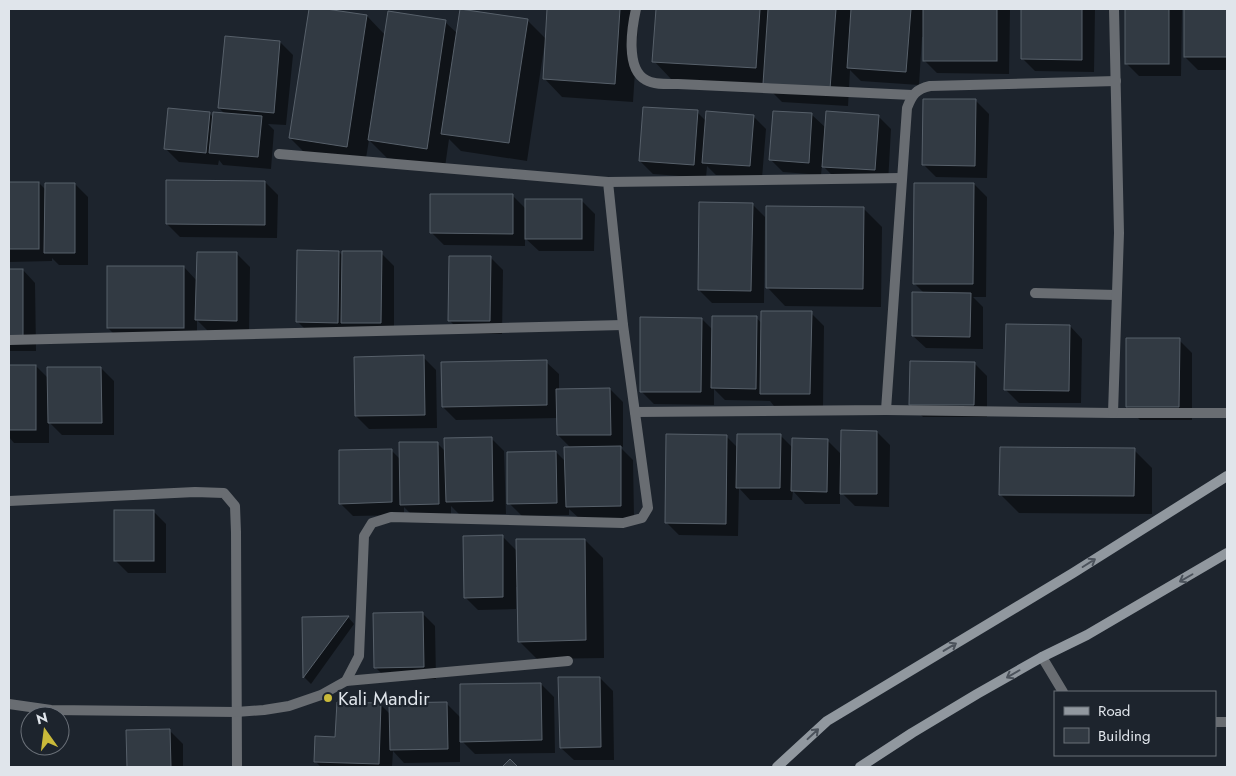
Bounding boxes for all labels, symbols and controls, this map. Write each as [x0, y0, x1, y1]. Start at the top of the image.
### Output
one-way arrow [1082, 558, 1096, 568]
one-way arrow [1179, 573, 1193, 583]
one-way arrow [942, 641, 956, 651]
one-way arrow [1006, 669, 1021, 679]
place label: Kali Mandir [338, 685, 430, 712]
legend [1054, 691, 1216, 756]
marker: Kali Mandir [322, 692, 334, 704]
text: Road [1098, 700, 1130, 722]
north arrow [20, 706, 70, 756]
text: N [34, 707, 50, 729]
text: Building [1098, 725, 1150, 747]
one-way arrow [807, 728, 819, 740]

